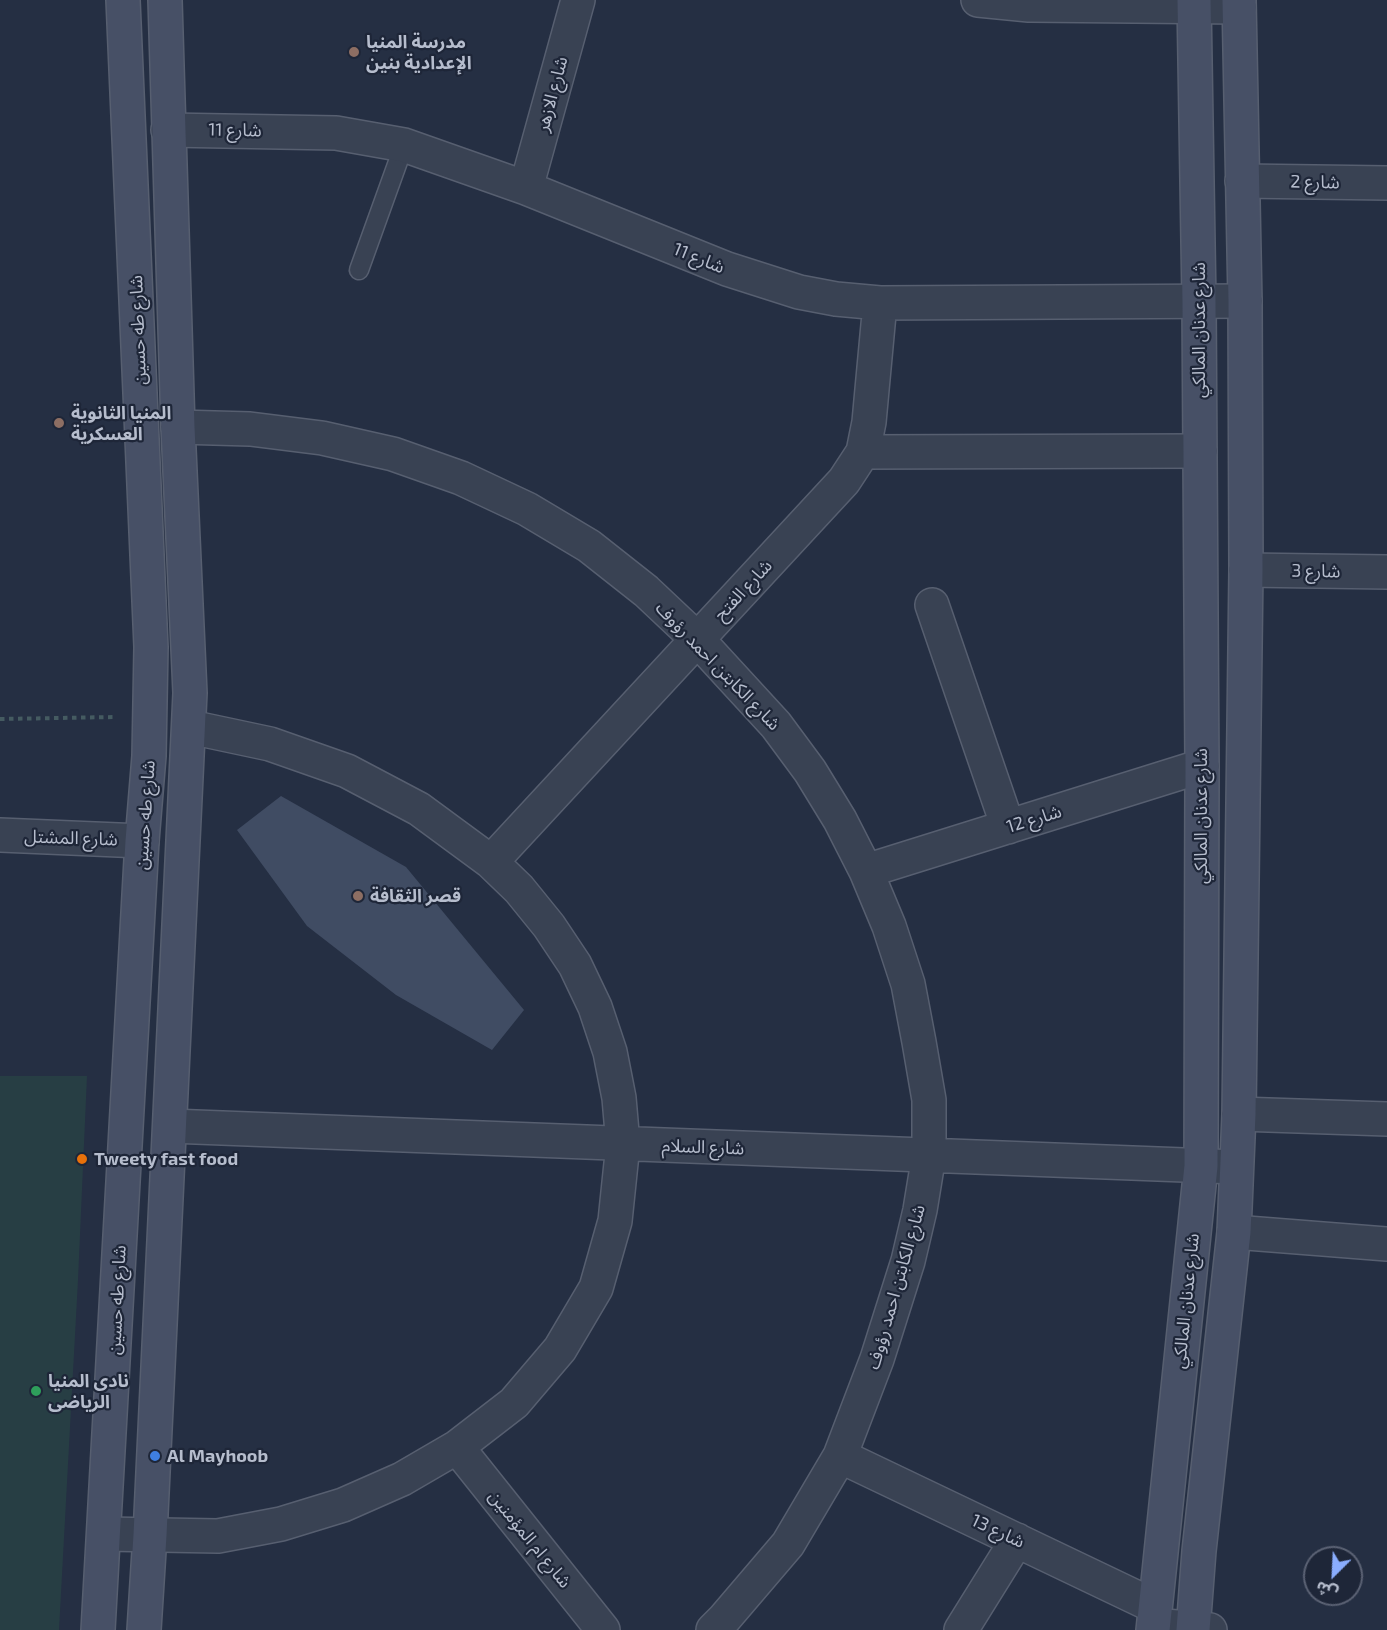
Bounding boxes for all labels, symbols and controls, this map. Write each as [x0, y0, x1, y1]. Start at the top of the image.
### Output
place label: مدرسة المنيا الإعدادية بنين [366, 31, 472, 74]
marker: مدرسة المنيا الإعدادية بنين [347, 45, 361, 59]
street label: شارع الازهر [532, 54, 572, 134]
street label: شارع 11 [208, 119, 262, 141]
street label: شارع 2 [1290, 171, 1340, 193]
street label: شارع 11 [670, 238, 728, 278]
street label: شارع عدنان المالكي [1188, 262, 1210, 398]
street label: شارع طه حسين [125, 275, 151, 385]
place label: المنيا الثانوية العسكرية [71, 402, 171, 444]
marker: المنيا الثانوية العسكرية [52, 416, 66, 430]
street label: شارع الفتح [709, 555, 777, 625]
street label: شارع 3 [1291, 560, 1341, 582]
street label: شارع الكابتن احمد رؤوف [651, 597, 785, 735]
street label: شارع عدنان المالكي [1190, 748, 1212, 884]
street label: شارع طه حسين [130, 759, 160, 871]
street label: شارع 12 [1004, 800, 1064, 838]
street label: شارع المشتل [24, 826, 118, 850]
place label: قصر الثقافة [370, 885, 461, 907]
marker: قصر الثقافة [351, 889, 365, 903]
street label: شارع السلام [661, 1135, 745, 1159]
place label: Tweety fast food [94, 1148, 238, 1170]
marker: Tweety fast food [75, 1152, 89, 1166]
street label: شارع الكابتن احمد رؤوف [862, 1202, 930, 1372]
street label: شارع عدنان المالكي [1168, 1232, 1204, 1370]
street label: شارع طه حسين [103, 1245, 131, 1355]
place label: نادى المنيا الرياضى [48, 1370, 129, 1412]
marker: نادى المنيا الرياضى [29, 1384, 43, 1398]
place label: Al Mayhoob [167, 1445, 268, 1467]
marker: Al Mayhoob [148, 1449, 162, 1463]
street label: شارع ام المؤمنين [484, 1486, 576, 1592]
street label: شارع 13 [968, 1509, 1028, 1553]
north arrow [1303, 1546, 1363, 1606]
text: ش [1312, 1578, 1340, 1604]

